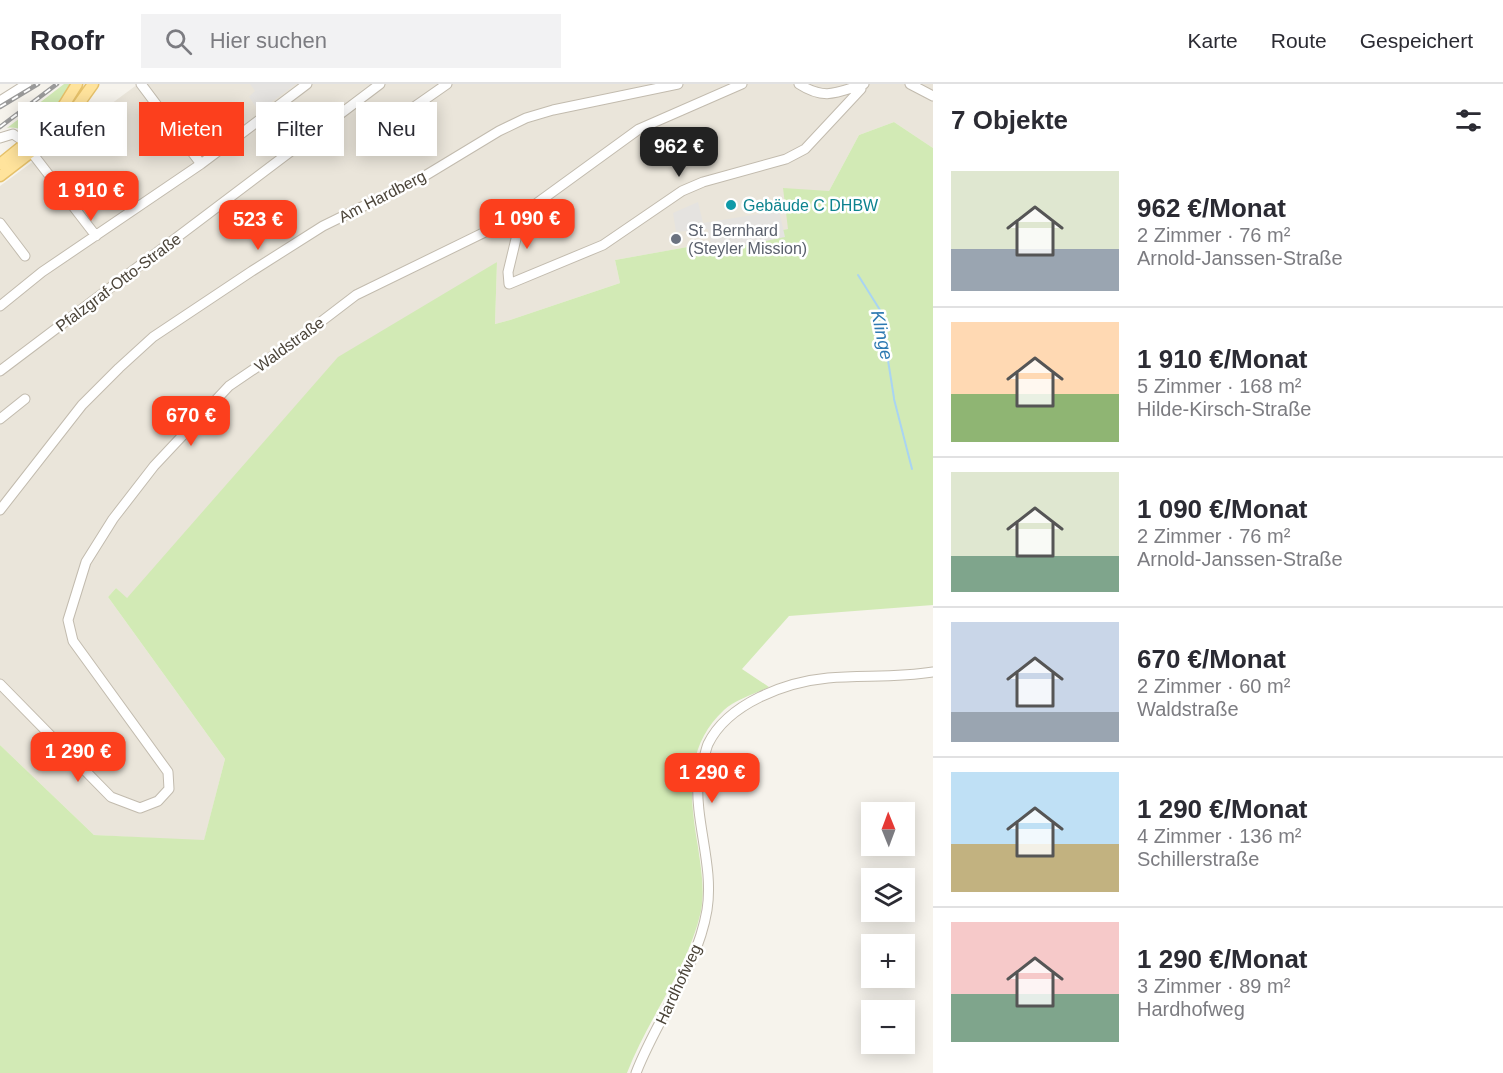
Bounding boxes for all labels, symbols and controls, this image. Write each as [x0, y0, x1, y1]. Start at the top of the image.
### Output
search box [141, 14, 561, 68]
text: Roofr [30, 25, 105, 56]
icon: search [162, 25, 195, 58]
text: Hier suchen [210, 28, 327, 53]
text: Karte [1188, 29, 1238, 52]
text: Route [1271, 29, 1327, 52]
text: Gespeichert [1360, 29, 1473, 52]
chip: Kaufen [18, 102, 127, 156]
chip: Mieten [139, 102, 244, 156]
chip: Filter [256, 102, 344, 156]
chip: Neu [356, 102, 437, 156]
icon: filters [1452, 104, 1485, 137]
text: 7 Objekte [951, 105, 1068, 135]
pin: 962 € [637, 127, 721, 178]
text: 962 € [654, 135, 704, 157]
street label: Am Hardberg [336, 167, 428, 226]
pin: 1 910 € [36, 171, 146, 222]
text: 1 910 € [58, 179, 124, 201]
text: 962 €/Monat [1137, 193, 1286, 223]
icon: home [999, 195, 1071, 267]
place label: Gebäude C DHBW [743, 197, 879, 214]
marker: Gebäude C DHBW [724, 198, 738, 212]
pin: 1 090 € [472, 199, 582, 250]
pin: 523 € [216, 200, 300, 251]
text: 1 090 € [494, 207, 560, 229]
text: 523 € [233, 208, 283, 230]
place label: St. Bernhard (Steyler Mission) [688, 222, 807, 257]
text: 2 Zimmer · 76 m² [1137, 224, 1290, 246]
street label: Pfalzgraf-Otto-Straße [52, 230, 184, 335]
marker: St. Bernhard (Steyler Mission) [669, 232, 683, 246]
text: Arnold-Janssen-Straße [1137, 247, 1343, 269]
water label: Klinge [867, 308, 897, 362]
street label: Waldstraße [251, 314, 327, 375]
text: 1 910 €/Monat [1137, 344, 1308, 374]
icon: home [999, 346, 1071, 418]
text: 5 Zimmer · 168 m² [1137, 375, 1301, 397]
pin: 670 € [149, 396, 233, 447]
text: Hilde-Kirsch-Straße [1137, 398, 1311, 420]
text: 670 € [166, 404, 216, 426]
text: 1 090 €/Monat [1137, 494, 1308, 524]
icon: home [999, 496, 1071, 568]
text: 2 Zimmer · 76 m² [1137, 525, 1290, 547]
text: Arnold-Janssen-Straße [1137, 548, 1343, 570]
text: 670 €/Monat [1137, 644, 1286, 674]
icon: home [999, 646, 1071, 718]
text: 2 Zimmer · 60 m² [1137, 675, 1290, 697]
text: Waldstraße [1137, 698, 1239, 720]
pin: 1 290 € [23, 732, 133, 783]
text: 1 290 € [45, 740, 111, 762]
pin: 1 290 € [657, 753, 767, 804]
text: 1 290 € [679, 761, 745, 783]
text: 1 290 €/Monat [1137, 794, 1308, 824]
icon: home [999, 796, 1071, 868]
north arrow [861, 802, 915, 856]
map controls [861, 802, 915, 1054]
text: 4 Zimmer · 136 m² [1137, 825, 1301, 847]
text: Schillerstraße [1137, 848, 1259, 870]
button: layers [861, 868, 915, 922]
button: + [861, 934, 915, 988]
street label: Hardhofweg [653, 942, 704, 1027]
text: 1 290 €/Monat [1137, 944, 1308, 974]
icon: home [999, 946, 1071, 1018]
text: 3 Zimmer · 89 m² [1137, 975, 1290, 997]
text: Hardhofweg [1137, 998, 1245, 1020]
button: − [861, 1000, 915, 1054]

